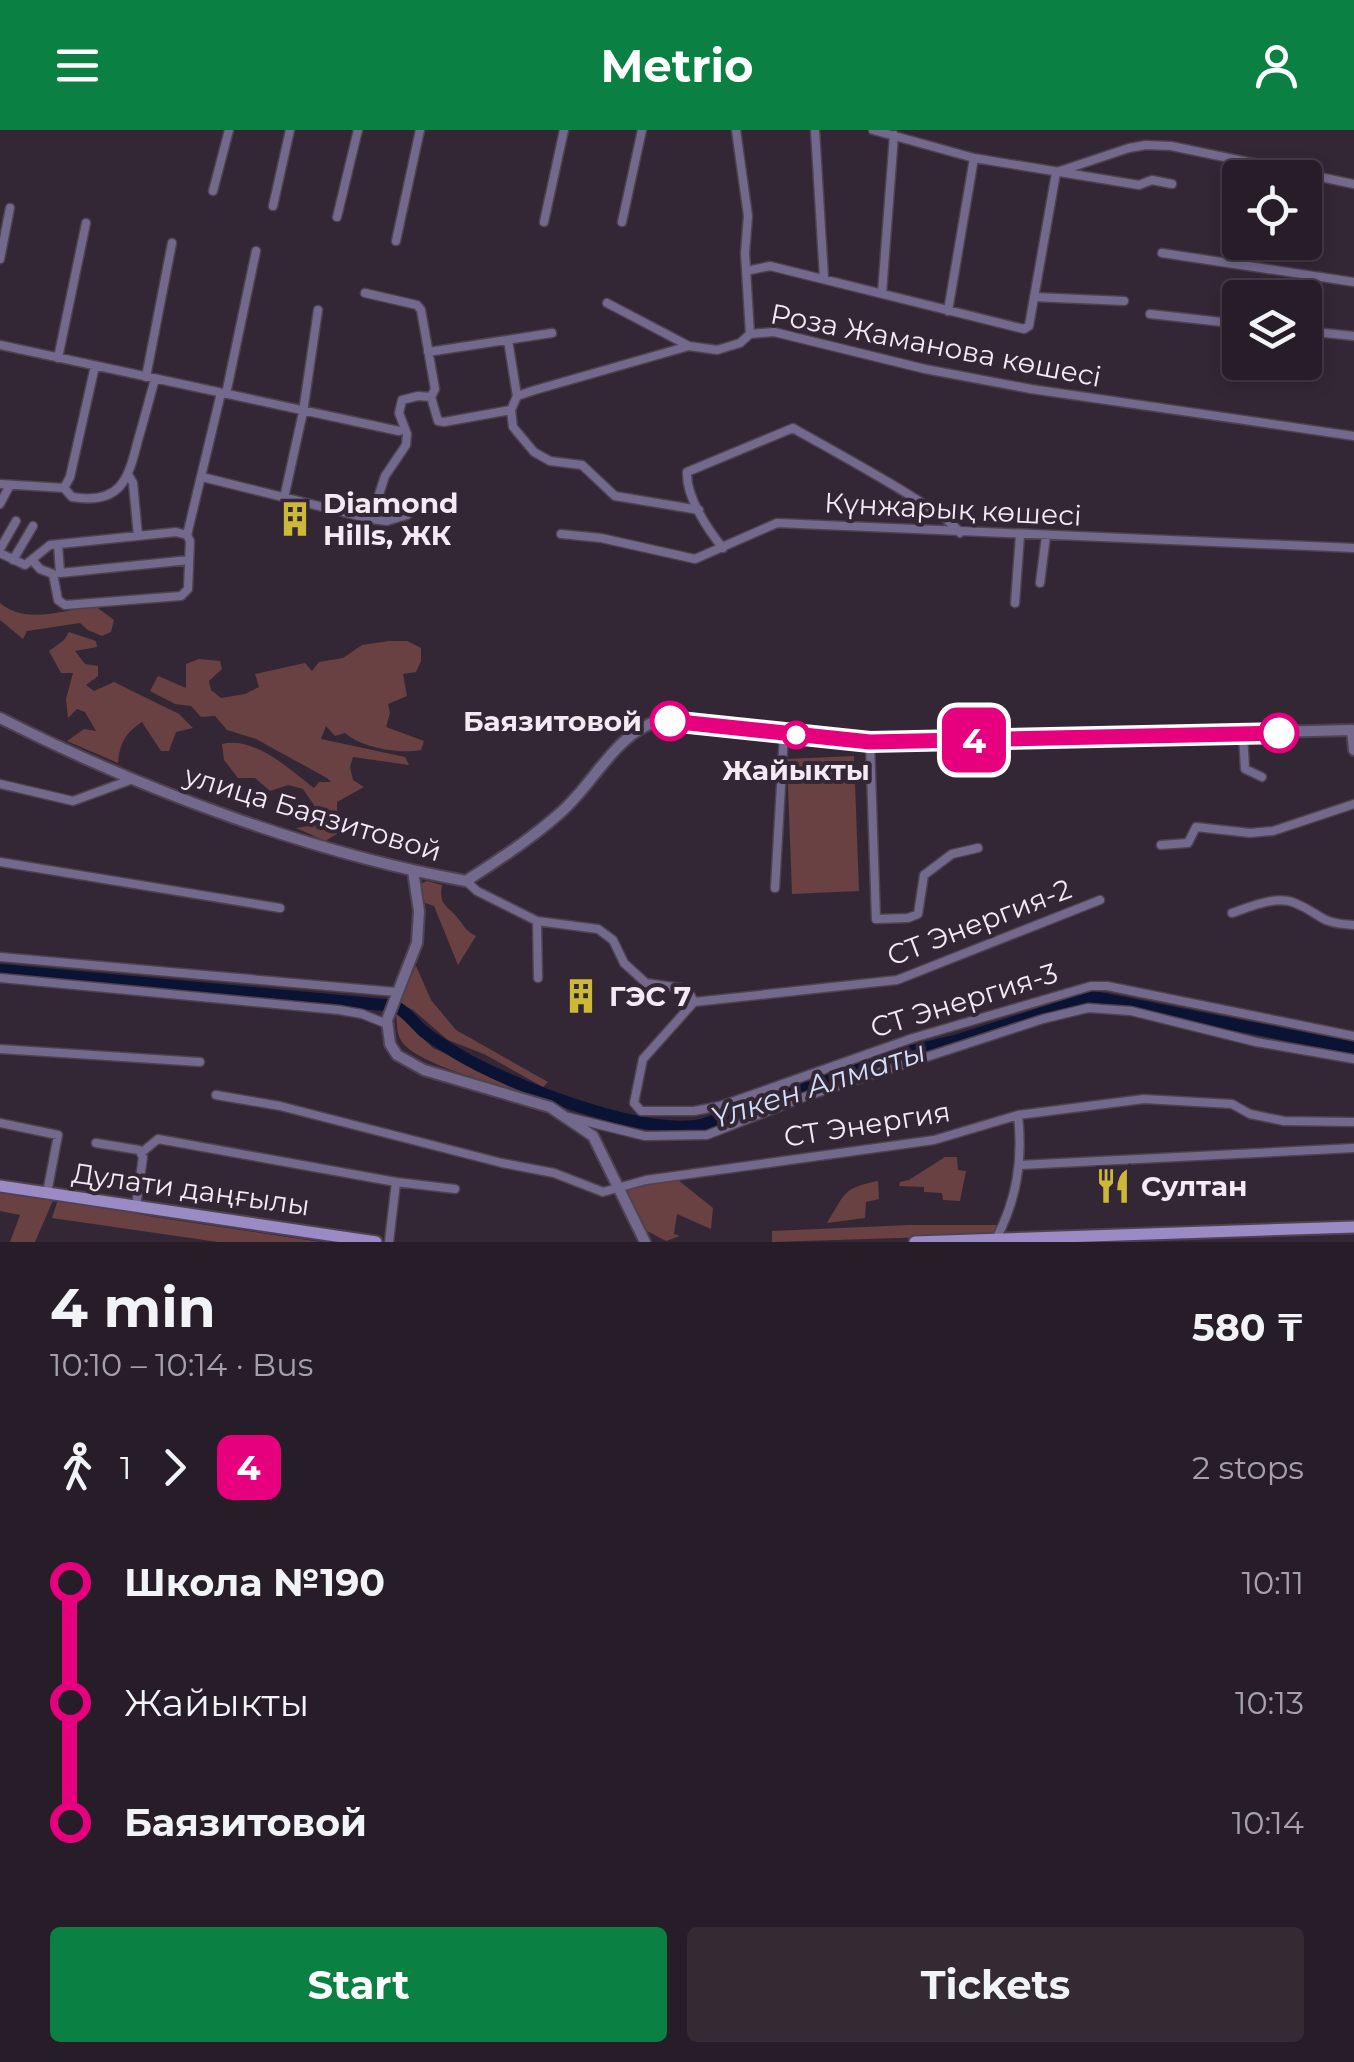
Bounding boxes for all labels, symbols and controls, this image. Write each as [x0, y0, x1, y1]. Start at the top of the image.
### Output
icon: menu [50, 38, 105, 93]
text: Metrio [600, 38, 754, 93]
icon: person [1249, 38, 1304, 93]
map controls [1222, 160, 1322, 380]
button: locate [1222, 160, 1322, 260]
button: layers [1222, 280, 1322, 380]
street label: Роза Жаманова көшесі [768, 296, 1104, 394]
street label: Күнжарық көшесі [823, 485, 1083, 533]
place label: Diamond Hills, ЖК [323, 486, 459, 552]
building icon: Diamond Hills, ЖК [276, 500, 314, 538]
marker: Баязитовой [651, 702, 689, 740]
place label: Баязитовой [463, 704, 642, 738]
line badge: 4 [942, 708, 1006, 772]
unlabelled marker [1260, 714, 1298, 752]
text: 4 [962, 719, 986, 762]
marker: Жайыкты [783, 722, 809, 748]
place label: Жайыкты [722, 753, 870, 787]
street label: улица Баязитовой [179, 757, 446, 868]
street label: СТ Энергия-2 [882, 871, 1076, 973]
street label: СТ Энергия-3 [866, 955, 1062, 1045]
building icon: ГЭС 7 [562, 977, 600, 1015]
place label: ГЭС 7 [609, 979, 691, 1013]
water label: Үлкен Алматы [706, 1032, 930, 1137]
street label: СТ Энергия [781, 1094, 953, 1154]
street label: Дулати даңғылы [70, 1155, 312, 1223]
restaurant icon: Султан [1094, 1167, 1132, 1205]
place label: Султан [1141, 1169, 1247, 1203]
text: 4 min [50, 1274, 216, 1341]
text: 580 ₸ [1192, 1304, 1304, 1351]
text: 10:10 – 10:14 · Bus [50, 1345, 313, 1384]
icon: walk [50, 1440, 105, 1495]
icon: forward [147, 1440, 202, 1495]
text: 4 [237, 1446, 261, 1489]
text: 1 [120, 1448, 132, 1487]
text: 2 stops [1192, 1448, 1304, 1487]
text: Школа №190 [124, 1559, 385, 1606]
text: 10:11 [1241, 1563, 1304, 1602]
text: Жайыкты [124, 1679, 309, 1726]
text: 10:13 [1235, 1683, 1304, 1722]
text: Баязитовой [124, 1799, 367, 1846]
text: 10:14 [1232, 1803, 1304, 1842]
button: Start [50, 1927, 667, 2042]
button: Tickets [687, 1927, 1304, 2042]

